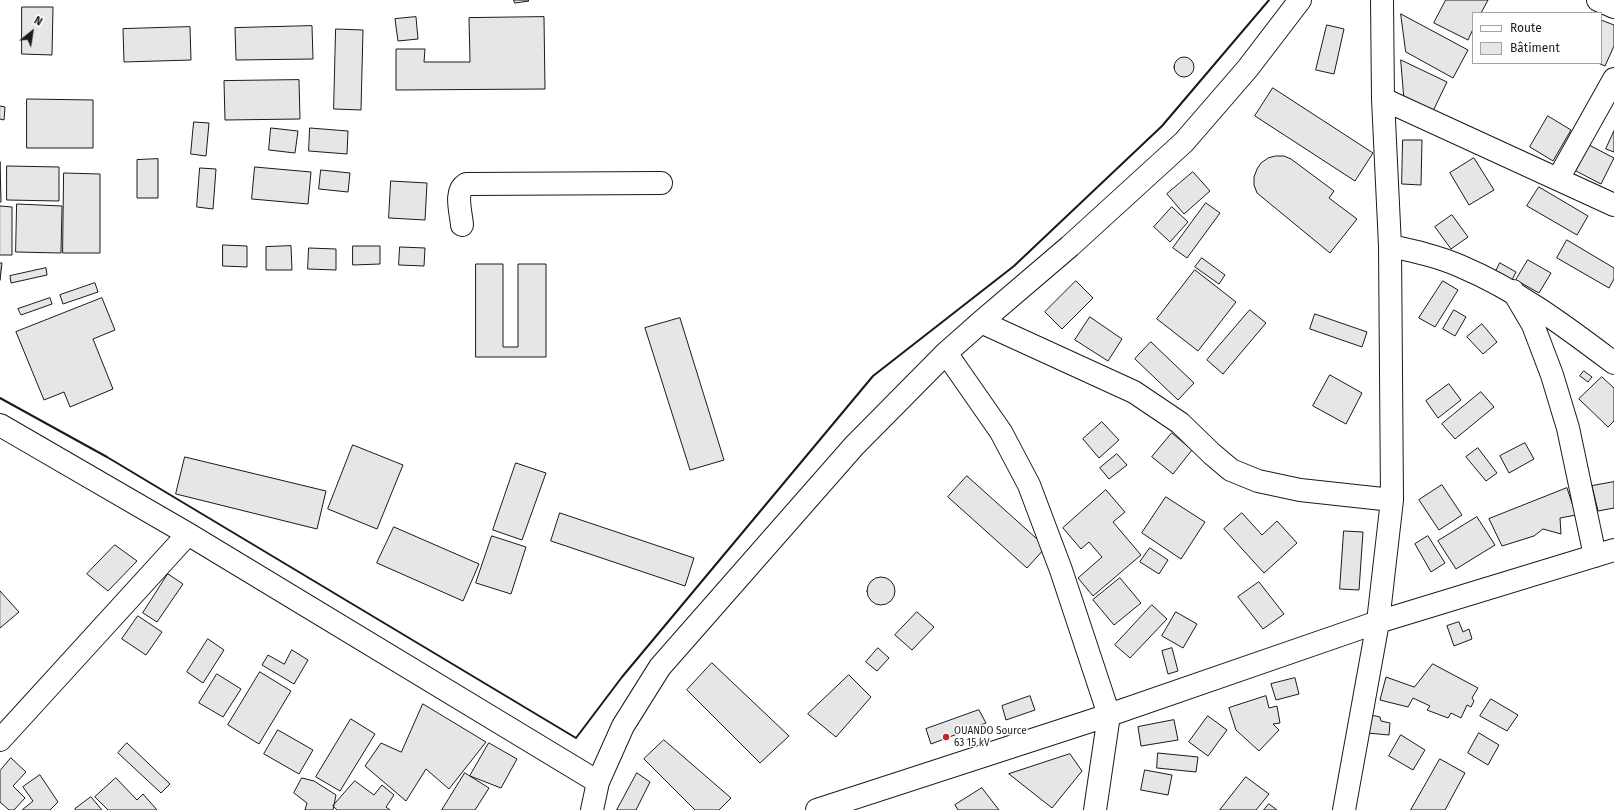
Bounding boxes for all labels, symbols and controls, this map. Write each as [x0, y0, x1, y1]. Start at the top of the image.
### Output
north arrow [12, 12, 52, 52]
legend [1472, 12, 1602, 64]
text: N [32, 14, 45, 29]
text: Route [1510, 21, 1542, 35]
text: Bâtiment [1510, 41, 1560, 55]
place label: OUANDO Source 63 15 kV [954, 725, 1027, 748]
marker: OUANDO Source 63 15 kV [941, 732, 951, 742]

